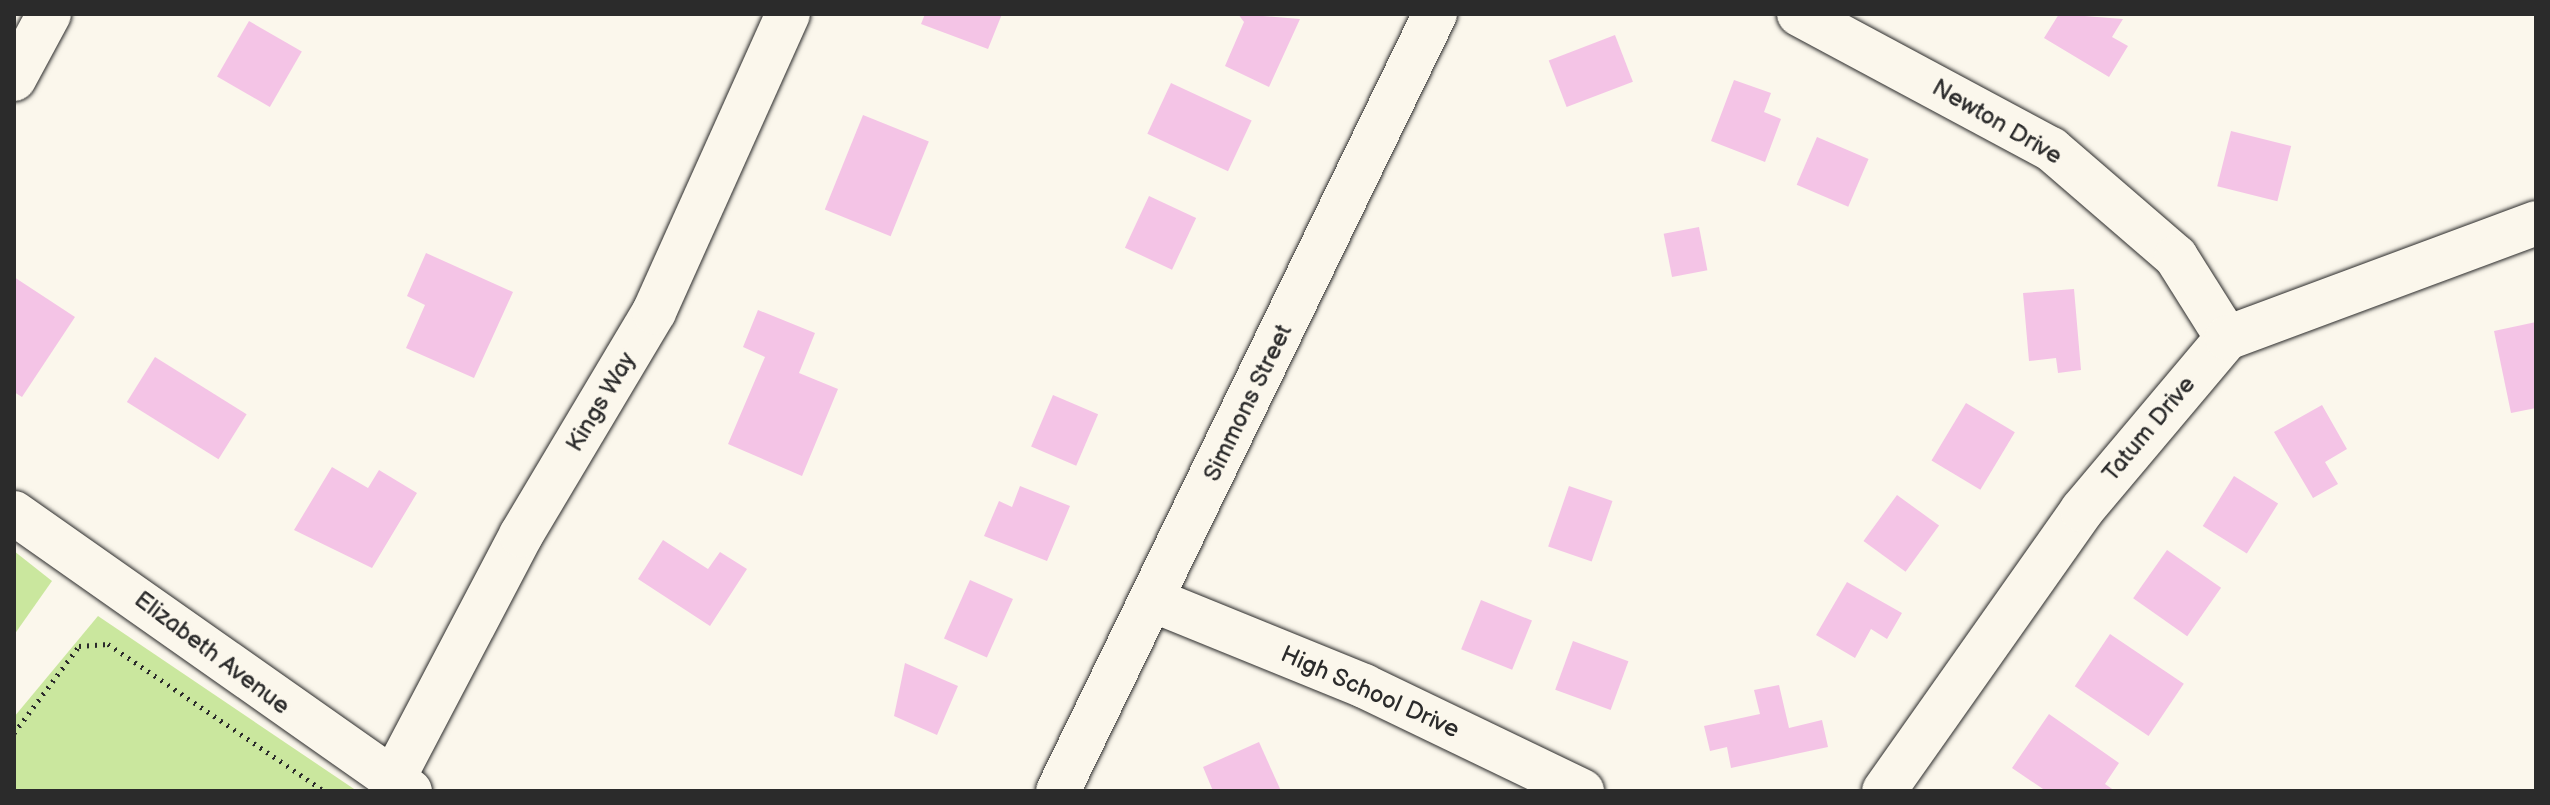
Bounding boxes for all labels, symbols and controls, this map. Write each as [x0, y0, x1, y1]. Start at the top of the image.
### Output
street label: Newton Drive [1927, 73, 2067, 171]
street label: Simmons Street [1198, 320, 1298, 486]
street label: Kings Way [560, 347, 642, 457]
street label: Tatum Drive [2097, 370, 2201, 488]
street label: Elizabeth Avenue [129, 585, 295, 721]
street label: High School Drive [1276, 640, 1464, 744]

